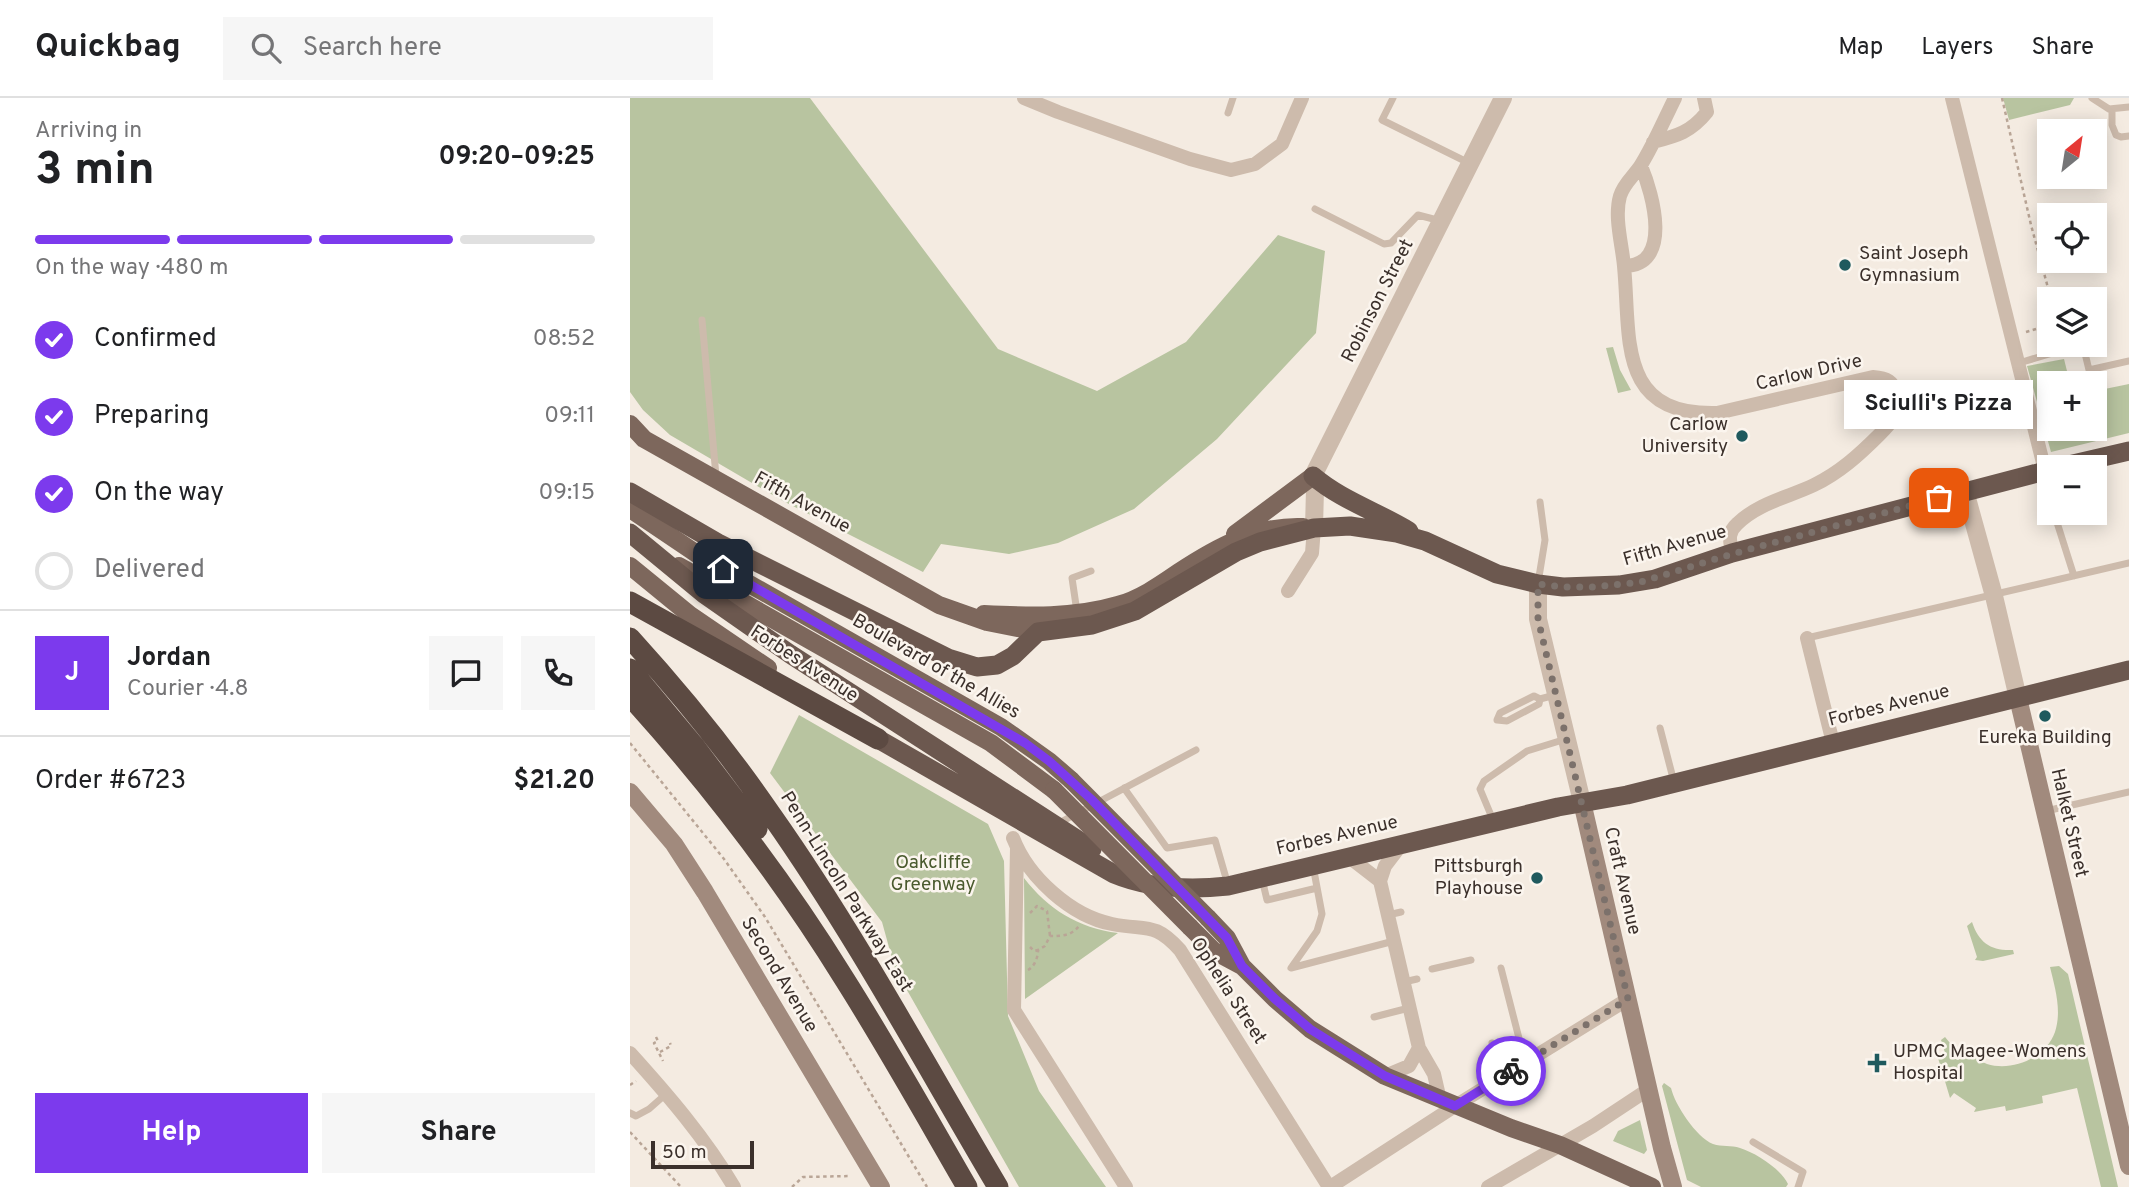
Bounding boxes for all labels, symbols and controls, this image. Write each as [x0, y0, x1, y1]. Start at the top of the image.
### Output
search box [223, 17, 713, 80]
text: Quickbag [35, 27, 181, 69]
icon: search [247, 29, 285, 67]
text: Search here [303, 32, 442, 65]
text: Map [1838, 33, 1883, 63]
text: Layers [1921, 33, 1993, 63]
text: Share [2031, 33, 2094, 63]
text: Arriving in [35, 117, 142, 146]
north arrow [2037, 119, 2107, 189]
map controls [2037, 119, 2107, 525]
text: 09:20–09:25 [438, 141, 595, 174]
text: 3 min [35, 142, 155, 201]
button: locate [2037, 203, 2107, 273]
street label: Robinson Street [1337, 235, 1419, 367]
place label: Saint Joseph Gymnasium [1859, 242, 1969, 288]
text: On the way · 480 m [35, 254, 229, 283]
marker: Saint Joseph Gymnasium [1837, 257, 1853, 273]
button: layers [2037, 287, 2107, 357]
icon: check [35, 321, 73, 359]
text: Confirmed [94, 323, 217, 356]
text: 08:52 [533, 325, 595, 354]
street label: Carlow Drive [1754, 349, 1864, 397]
button: + [2037, 371, 2107, 441]
callout: Sciulli's Pizza [1844, 379, 2034, 428]
text: Sciulli's Pizza [1865, 390, 2012, 419]
icon: check [35, 398, 73, 436]
text: Preparing [94, 400, 209, 433]
text: 09:11 [544, 402, 595, 431]
place label: Carlow University [1642, 413, 1728, 459]
marker: Carlow University [1734, 428, 1750, 444]
button: − [2037, 455, 2107, 525]
street label: Fifth Avenue [750, 467, 854, 539]
pin [1909, 468, 1969, 528]
icon: check [35, 475, 73, 513]
text: On the way [94, 477, 224, 510]
text: 09:15 [538, 479, 595, 508]
icon: bag [1920, 479, 1958, 517]
street label: Fifth Avenue [1620, 520, 1730, 572]
pin [693, 539, 753, 599]
icon: home [704, 550, 742, 588]
text: Delivered [94, 554, 205, 587]
street label: Boulevard of the Allies [848, 609, 1024, 725]
street label: Forbes Avenue [745, 620, 863, 708]
button: chat [429, 636, 503, 710]
button: phone [521, 636, 595, 710]
text: Jordan [127, 642, 211, 675]
text: J [65, 657, 79, 690]
text: Courier · 4.8 [127, 675, 248, 704]
street label: Forbes Avenue [1826, 679, 1952, 733]
marker: Eureka Building [2037, 708, 2053, 724]
place label: Eureka Building [1978, 726, 2112, 750]
text: Order #6723 [35, 765, 186, 798]
text: $21.20 [514, 765, 595, 798]
street label: Halket Street [2045, 766, 2093, 880]
street label: Penn-Lincoln Parkway East [774, 787, 918, 997]
street label: Forbes Avenue [1274, 810, 1400, 862]
street label: Craft Avenue [1598, 825, 1646, 937]
park label: Oakcliffe Greenway [891, 851, 975, 897]
place label: Pittsburgh Playhouse [1434, 855, 1523, 901]
marker: Pittsburgh Playhouse [1529, 870, 1545, 886]
street label: Second Avenue [735, 913, 823, 1037]
street label: Ophelia Street [1185, 933, 1271, 1049]
courier [1476, 1036, 1546, 1106]
place label: UPMC Magee-Womens Hospital [1893, 1040, 2086, 1086]
icon: bike [1492, 1052, 1530, 1090]
marker: UPMC Magee-Womens Hospital [1867, 1053, 1887, 1073]
button: Help [35, 1093, 308, 1173]
button: Share [322, 1093, 595, 1173]
scale bar [651, 1138, 754, 1170]
text: 50 m [662, 1141, 707, 1165]

